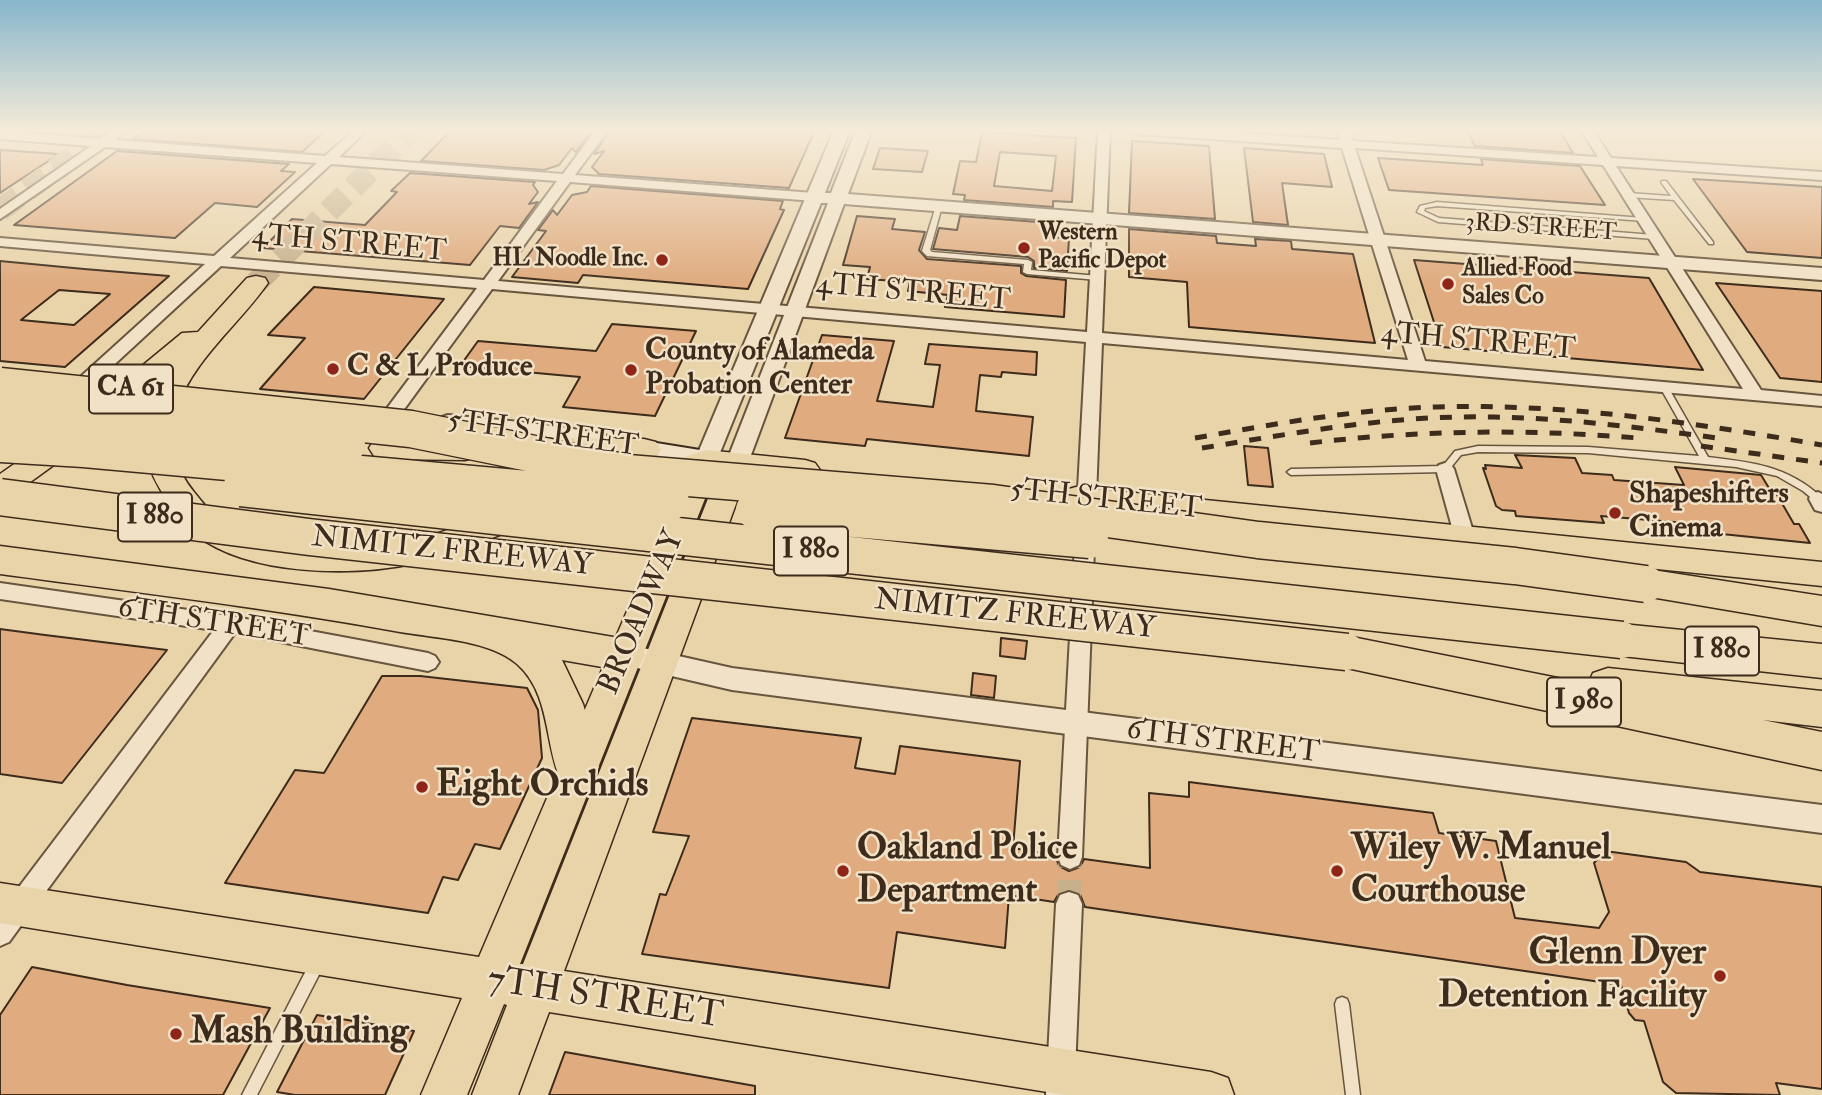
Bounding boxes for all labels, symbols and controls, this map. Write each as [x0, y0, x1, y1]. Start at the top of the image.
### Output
street label: 3RD STREET [1464, 209, 1618, 249]
street label: 4TH STREET [250, 219, 448, 271]
place label: Western Pacific Depot [1038, 220, 1166, 276]
marker: Western Pacific Depot [1016, 240, 1032, 256]
place label: HL Noodle Inc. [493, 246, 648, 274]
marker: HL Noodle Inc. [654, 252, 670, 268]
place label: Allied Food Sales Co [1462, 256, 1572, 312]
street label: 4TH STREET [814, 268, 1012, 320]
marker: Allied Food Sales Co [1440, 276, 1456, 292]
street label: 4TH STREET [1379, 317, 1577, 369]
place label: County of Alameda Probation Center [645, 335, 874, 406]
place label: C & L Produce [347, 351, 532, 387]
marker: C & L Produce [325, 361, 341, 377]
marker: County of Alameda Probation Center [623, 362, 639, 378]
road number: CA 61 [89, 364, 173, 414]
street label: 5TH STREET [445, 404, 641, 466]
street label: 5TH STREET [1009, 473, 1203, 529]
place label: Shapeshifters Cinema [1629, 478, 1789, 548]
road number: I 880 [118, 492, 192, 542]
marker: Shapeshifters Cinema [1607, 505, 1623, 521]
street label: NIMITZ FREEWAY [310, 520, 594, 586]
street label: BROADWAY [592, 526, 694, 700]
road number: I 880 [774, 526, 848, 576]
street label: NIMITZ FREEWAY [873, 583, 1157, 649]
street label: 6TH STREET [115, 591, 313, 657]
road number: I 880 [1685, 626, 1759, 676]
road number: I 980 [1547, 678, 1621, 726]
street label: 6TH STREET [1124, 713, 1322, 773]
place label: Eight Orchids [436, 765, 648, 809]
marker: Eight Orchids [414, 779, 430, 795]
place label: Oakland Police Department [857, 828, 1077, 915]
place label: Wiley W. Manuel Courthouse [1351, 828, 1611, 915]
marker: Oakland Police Department [835, 863, 851, 879]
marker: Wiley W. Manuel Courthouse [1329, 863, 1345, 879]
place label: Glenn Dyer Detention Facility [1438, 933, 1706, 1020]
street label: 7TH STREET [484, 959, 726, 1041]
marker: Glenn Dyer Detention Facility [1712, 968, 1728, 984]
place label: Mash Building [190, 1012, 408, 1056]
marker: Mash Building [168, 1026, 184, 1042]

